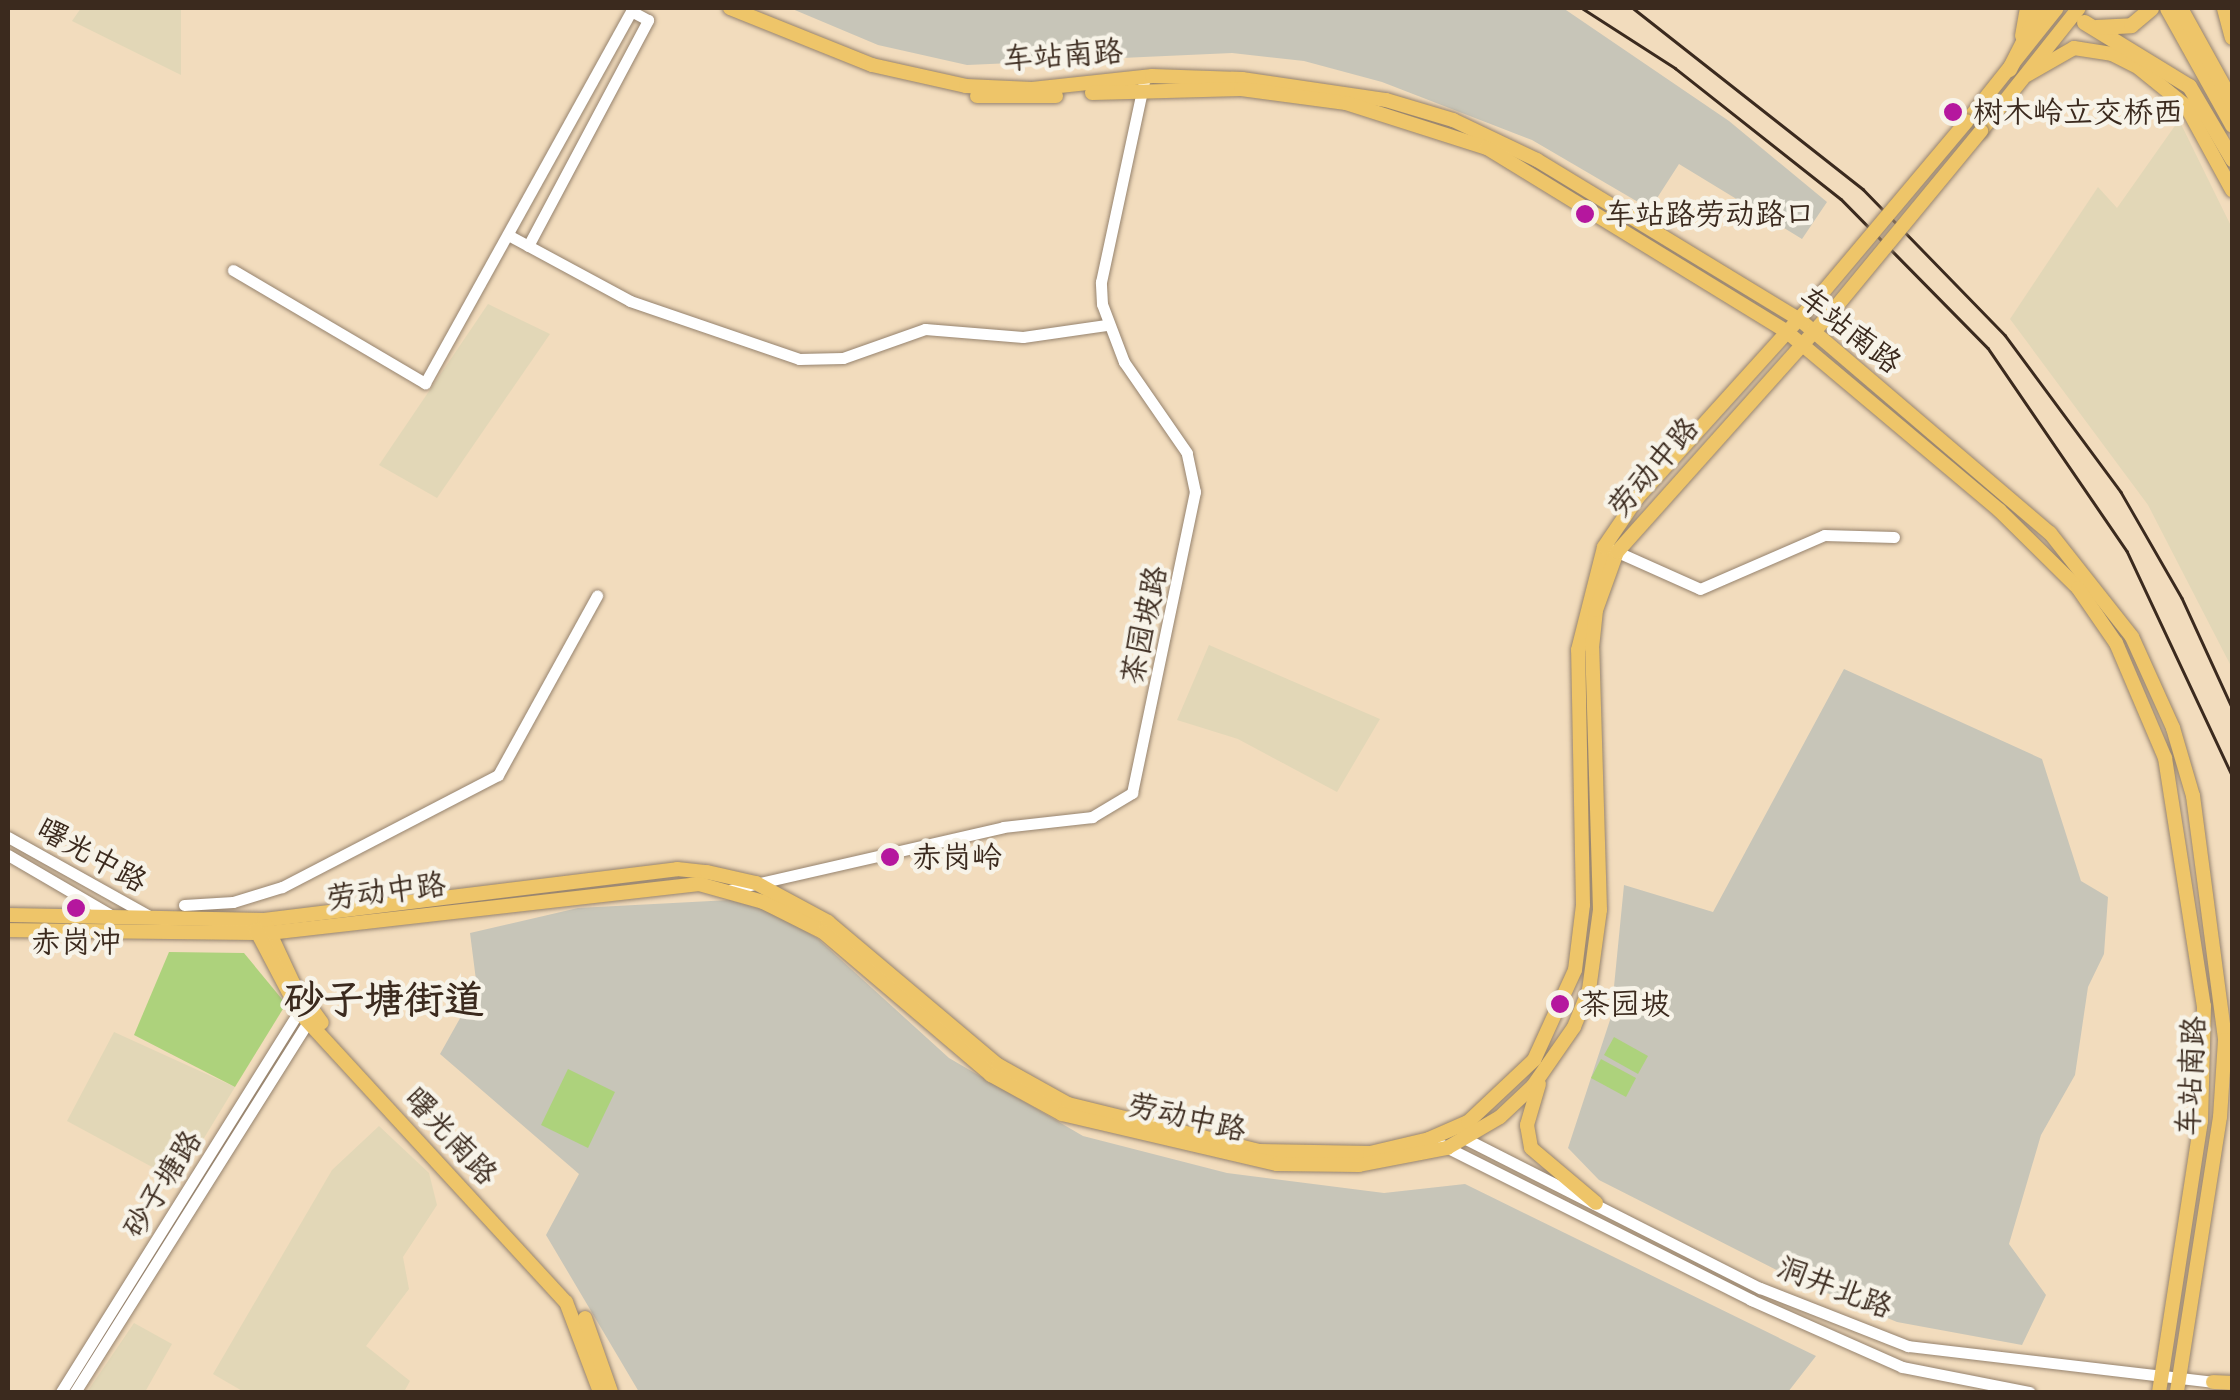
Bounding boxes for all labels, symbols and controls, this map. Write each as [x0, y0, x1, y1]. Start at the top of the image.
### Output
street label: 车站南路 [1002, 33, 1124, 77]
place label: 树木岭立交桥西 [1973, 94, 2183, 130]
marker: 树木岭立交桥西 [1942, 101, 1964, 123]
place label: 车站路劳动路口 [1605, 196, 1815, 232]
marker: 车站路劳动路口 [1574, 203, 1596, 225]
street label: 车站南路 [1792, 279, 1908, 381]
street label: 劳动中路 [1600, 410, 1706, 524]
street label: 茶园坡路 [1114, 563, 1174, 687]
street label: 曙光中路 [31, 810, 153, 900]
place label: 赤岗岭 [912, 839, 1002, 875]
marker: 赤岗岭 [877, 844, 903, 870]
street label: 劳动中路 [324, 866, 448, 916]
marker: 赤岗冲 [65, 897, 87, 919]
place label: 赤岗冲 [31, 924, 121, 960]
district label: 砂子塘街道 [284, 976, 484, 1024]
place label: 茶园坡 [1580, 986, 1670, 1022]
marker: 茶园坡 [1549, 993, 1571, 1015]
street label: 车站南路 [2170, 1015, 2212, 1137]
street label: 曙光南路 [397, 1080, 505, 1192]
street label: 劳动中路 [1124, 1086, 1250, 1148]
street label: 砂子塘路 [115, 1124, 209, 1244]
street label: 洞井北路 [1773, 1249, 1897, 1325]

